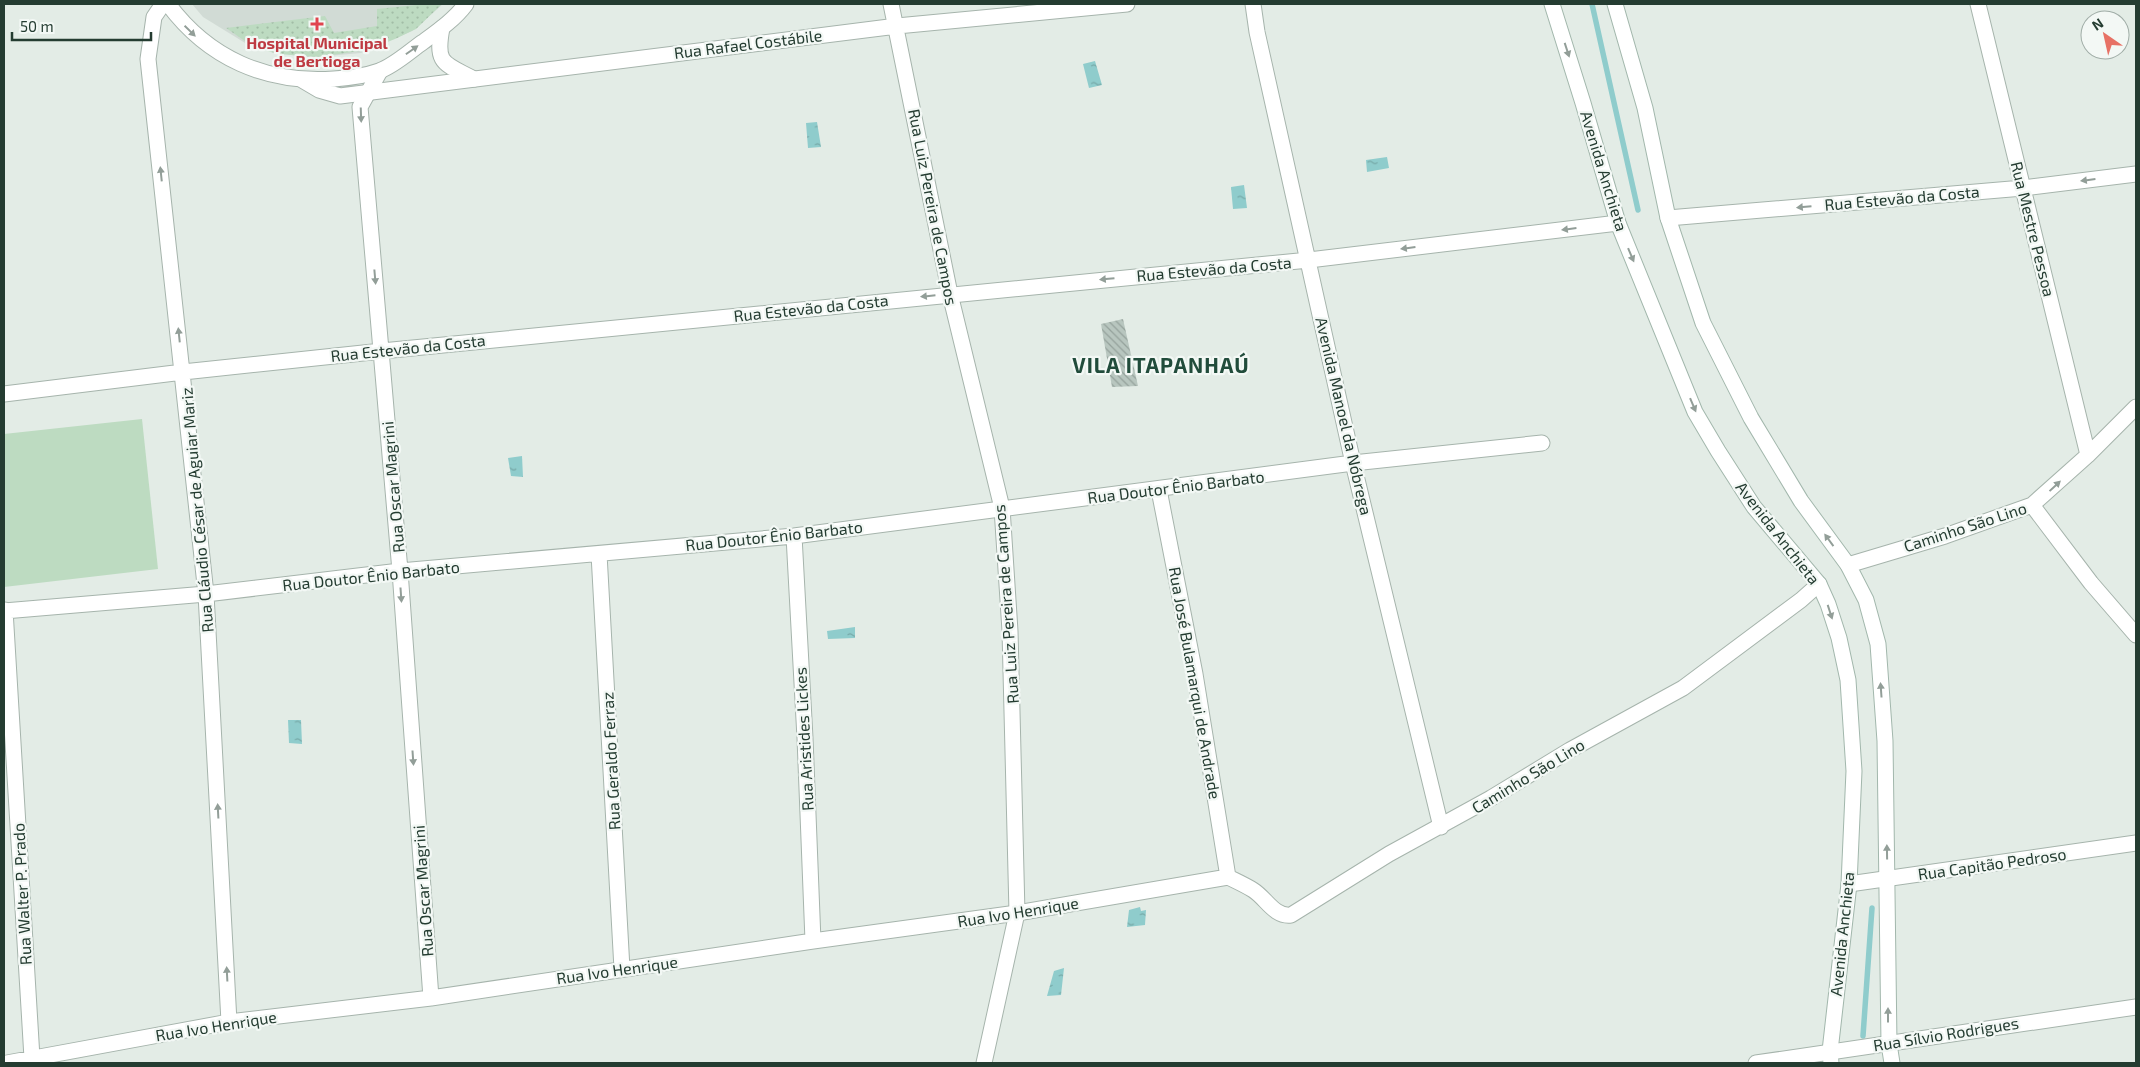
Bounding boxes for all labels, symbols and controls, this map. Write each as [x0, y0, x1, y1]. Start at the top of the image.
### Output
scale bar [12, 10, 151, 42]
north arrow [2080, 10, 2130, 60]
text: N [2089, 14, 2106, 34]
text: 50 m [20, 17, 54, 35]
marker: Hospital Municipal de Bertioga [310, 17, 324, 31]
one-way arrow [184, 24, 196, 36]
street label: Rua Rafael Costábile [673, 25, 823, 62]
place label: Hospital Municipal de Bertioga [246, 33, 389, 70]
one-way arrow [1563, 43, 1571, 58]
one-way arrow [405, 45, 419, 55]
one-way arrow [357, 107, 365, 123]
street label: Rua Luiz Pereira de Campos [905, 107, 962, 307]
street label: Avenida Anchieta [1577, 108, 1632, 233]
street label: Rua Mestre Pessoa [2007, 159, 2059, 298]
one-way arrow [157, 166, 165, 182]
one-way arrow [2080, 176, 2096, 184]
street label: Rua Estevão da Costa [1824, 181, 1980, 214]
one-way arrow [1796, 203, 1812, 211]
one-way arrow [1561, 225, 1577, 233]
one-way arrow [1400, 244, 1416, 252]
one-way arrow [1627, 248, 1635, 263]
street label: Rua Estevão da Costa [1136, 252, 1292, 285]
one-way arrow [371, 269, 379, 285]
one-way arrow [1099, 275, 1115, 283]
street label: Rua Estevão da Costa [733, 290, 889, 325]
one-way arrow [920, 292, 936, 300]
street label: Avenida Manoel da Nóbrega [1312, 315, 1377, 517]
one-way arrow [175, 327, 183, 343]
street label: Rua Estevão da Costa [330, 330, 486, 365]
district label: VILA ITAPANHAÚ [1072, 352, 1250, 377]
street label: Rua Cláudio César de Aguiar Mariz [176, 387, 217, 633]
one-way arrow [1689, 398, 1697, 413]
street label: Rua Oscar Magrini [377, 421, 408, 554]
street label: Rua Doutor Ênio Barbato [1086, 466, 1265, 507]
street label: Avenida Anchieta [1732, 478, 1824, 588]
one-way arrow [2048, 480, 2061, 491]
street label: Caminho São Lino [1901, 498, 2029, 555]
street label: Rua Luiz Pereira de Campos [989, 504, 1022, 704]
street label: Rua Doutor Ênio Barbato [684, 517, 864, 554]
one-way arrow [1824, 533, 1834, 547]
street label: Rua Doutor Ênio Barbato [281, 557, 461, 594]
street label: Rua José Bulamarqui de Andrade [1166, 565, 1225, 801]
one-way arrow [398, 588, 406, 604]
one-way arrow [1827, 605, 1835, 620]
street label: Rua Aristides Lickes [790, 667, 817, 811]
one-way arrow [1877, 682, 1885, 698]
street label: Rua Geraldo Ferraz [597, 691, 624, 831]
street label: Caminho São Lino [1468, 734, 1588, 817]
one-way arrow [410, 750, 418, 766]
one-way arrow [214, 803, 222, 819]
street label: Rua Walter P. Prado [8, 823, 35, 966]
street label: Rua Oscar Magrini [408, 825, 437, 957]
one-way arrow [1883, 844, 1891, 860]
street label: Rua Capitão Pedroso [1917, 844, 2067, 883]
street label: Avenida Anchieta [1826, 871, 1857, 997]
street label: Rua Ivo Henrique [956, 893, 1080, 930]
street label: Rua Ivo Henrique [555, 952, 679, 987]
one-way arrow [222, 965, 230, 981]
one-way arrow [1884, 1006, 1892, 1022]
street label: Rua Ivo Henrique [154, 1007, 278, 1044]
street label: Rua Sílvio Rodrigues [1872, 1013, 2020, 1054]

